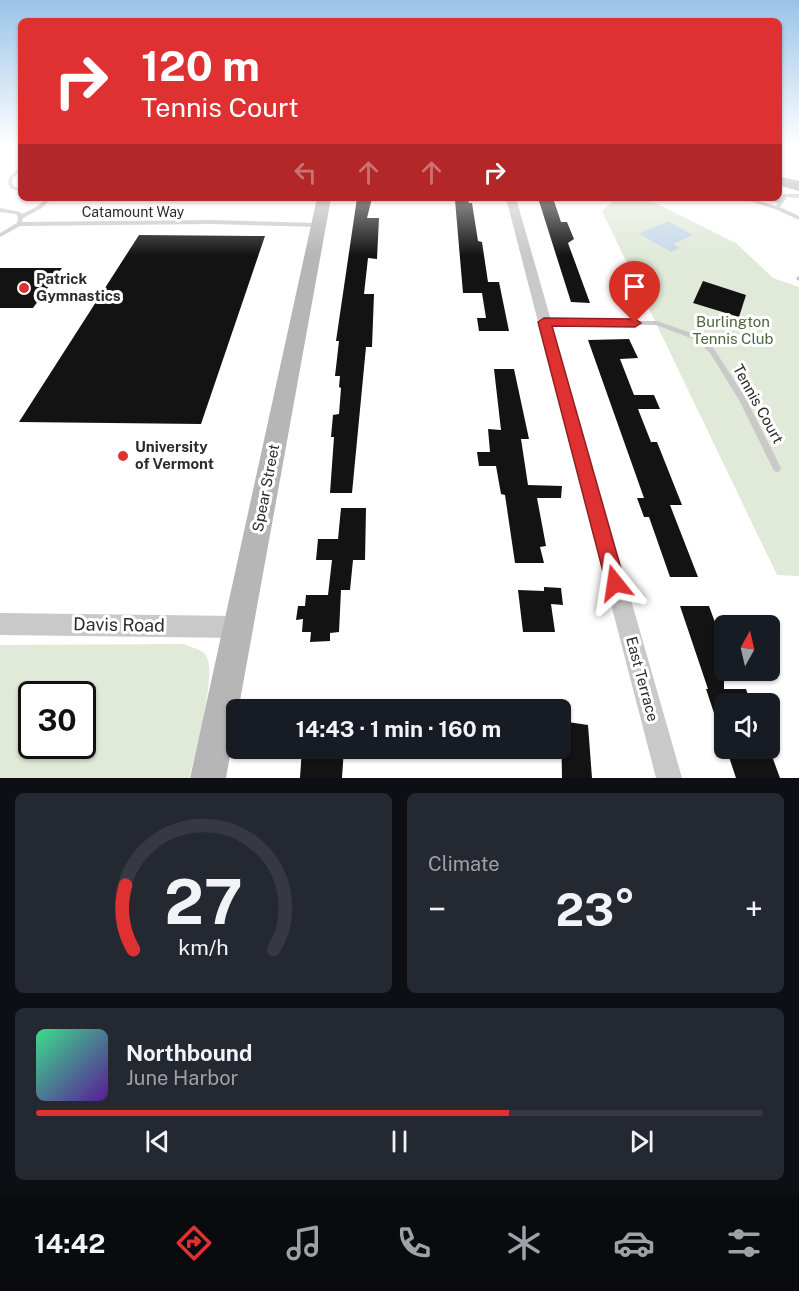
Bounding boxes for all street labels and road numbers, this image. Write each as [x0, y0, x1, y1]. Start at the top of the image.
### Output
street label: Catamount Way [82, 204, 185, 220]
street label: Tennis Court [730, 361, 787, 446]
street label: Spear Street [249, 442, 282, 533]
street label: Davis Road [73, 613, 165, 636]
street label: East Terrace [623, 635, 662, 723]

